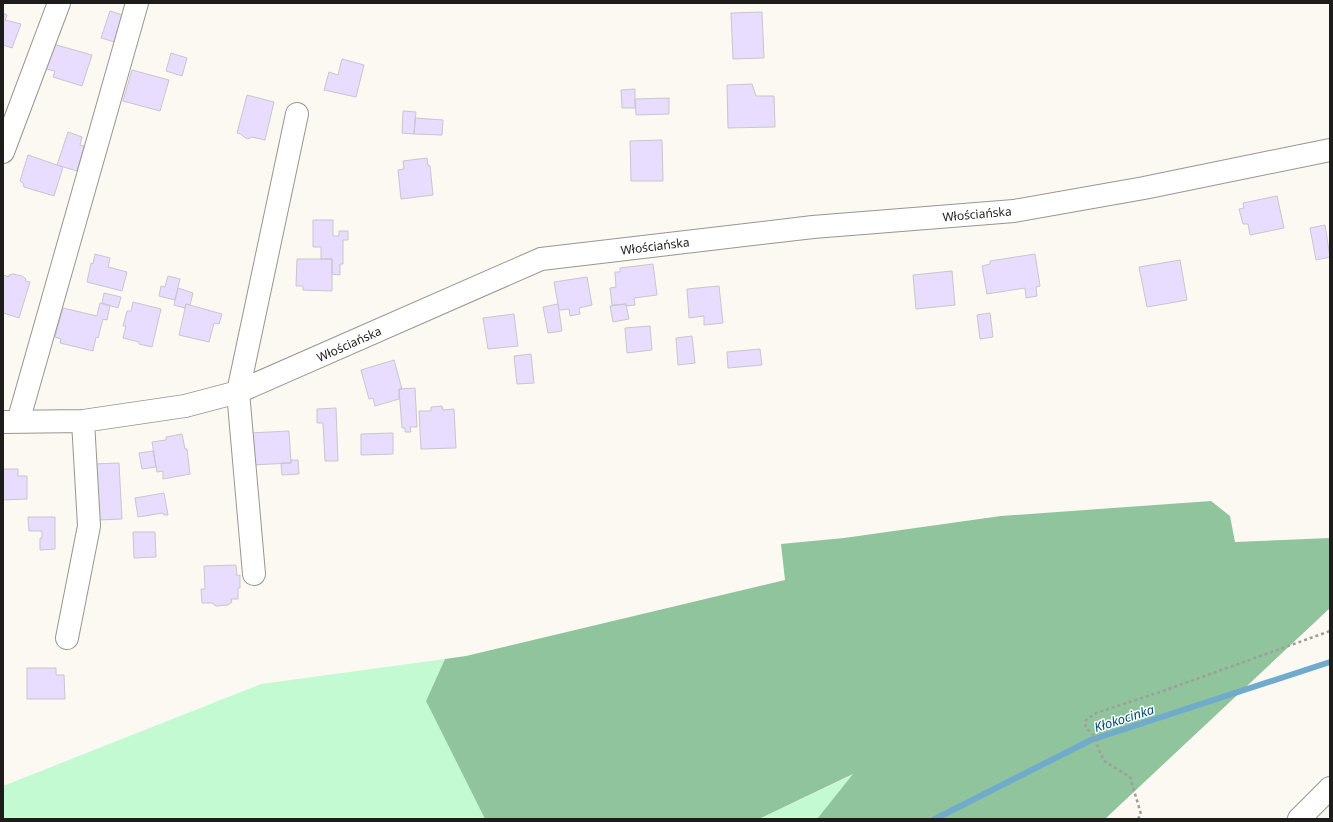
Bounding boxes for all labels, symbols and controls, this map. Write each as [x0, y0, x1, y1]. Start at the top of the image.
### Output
street label: Włościańska [942, 203, 1012, 225]
street label: Włościańska [620, 233, 690, 259]
street label: Włościańska [314, 322, 384, 366]
water label: Kłokocinka [1092, 700, 1157, 736]

